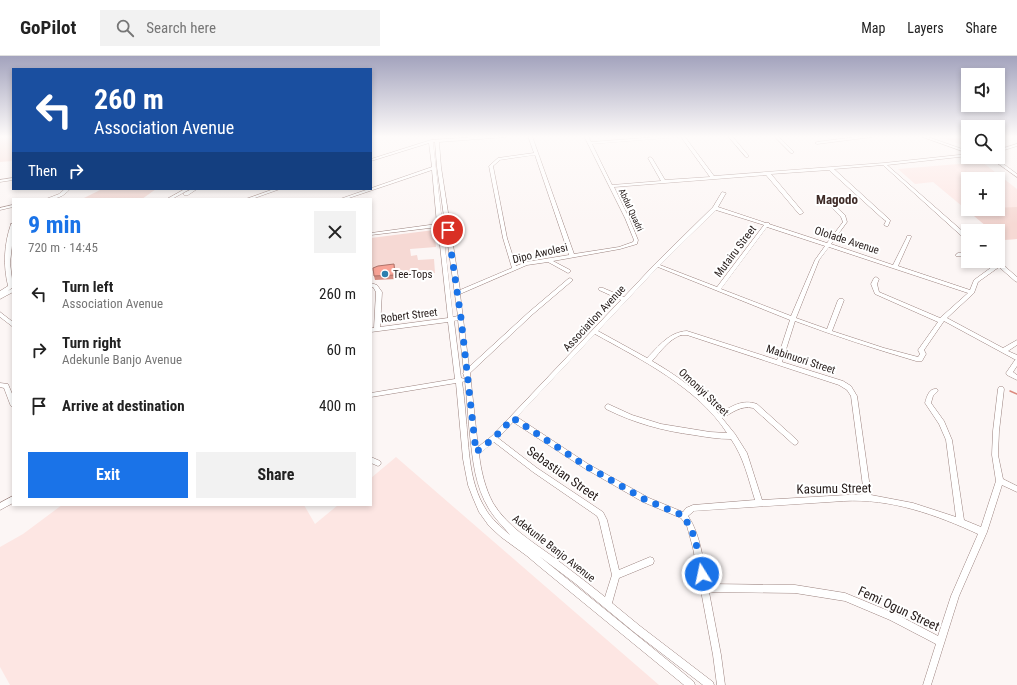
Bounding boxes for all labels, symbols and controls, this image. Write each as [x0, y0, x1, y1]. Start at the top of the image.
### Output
search box [100, 10, 380, 46]
text: GoPilot [20, 16, 76, 39]
icon: search [114, 17, 136, 39]
text: Search here [146, 19, 216, 37]
text: Map [861, 20, 885, 36]
text: Layers [907, 20, 944, 36]
text: Share [966, 20, 997, 36]
map controls [961, 68, 1005, 268]
button: sound [961, 68, 1005, 112]
text: 260 m [94, 83, 164, 116]
icon: left [28, 84, 80, 136]
text: Association Avenue [94, 117, 234, 138]
button: search [961, 120, 1005, 164]
icon: right [65, 160, 87, 182]
text: Then [28, 162, 57, 180]
button: + [961, 172, 1005, 216]
street label: Abdul Quadri [617, 187, 645, 233]
district label: Magodo [816, 192, 858, 207]
text: 9 min [28, 211, 81, 239]
button: close [314, 211, 356, 253]
pin [431, 213, 465, 247]
icon: arrive [437, 219, 459, 241]
street label: Mutairu Street [712, 223, 759, 280]
street label: Ololade Avenue [813, 224, 881, 257]
button: − [961, 224, 1005, 268]
text: 720 m · 14:45 [28, 240, 98, 255]
street label: Dipo Awolesi [511, 241, 569, 266]
place label: Tee-Tops [393, 268, 432, 281]
marker: Tee-Tops [380, 269, 390, 279]
text: Turn left [62, 278, 113, 296]
icon: left [28, 283, 50, 305]
street label: Association Avenue [560, 283, 628, 354]
text: 260 m [319, 285, 356, 303]
text: Association Avenue [62, 296, 163, 311]
street label: Robert Street [380, 306, 438, 325]
text: Turn right [62, 334, 121, 352]
icon: right [28, 339, 50, 361]
text: 60 m [326, 341, 356, 359]
street label: Mabinuori Street [765, 342, 837, 377]
text: Adekunle Banjo Avenue [62, 352, 182, 367]
street label: Omoniyi Street [676, 366, 731, 419]
icon: arrive [28, 395, 50, 417]
text: Arrive at destination [62, 397, 185, 415]
text: 400 m [319, 397, 356, 415]
street label: Sebastian Street [524, 443, 602, 504]
button: Exit [28, 452, 188, 498]
button: Share [196, 452, 356, 498]
street label: Kasumu Street [796, 480, 872, 497]
street label: Adekunle Banjo Avenue [510, 512, 598, 585]
position arrow [681, 553, 723, 595]
street label: Femi Ogun Street [856, 583, 942, 634]

